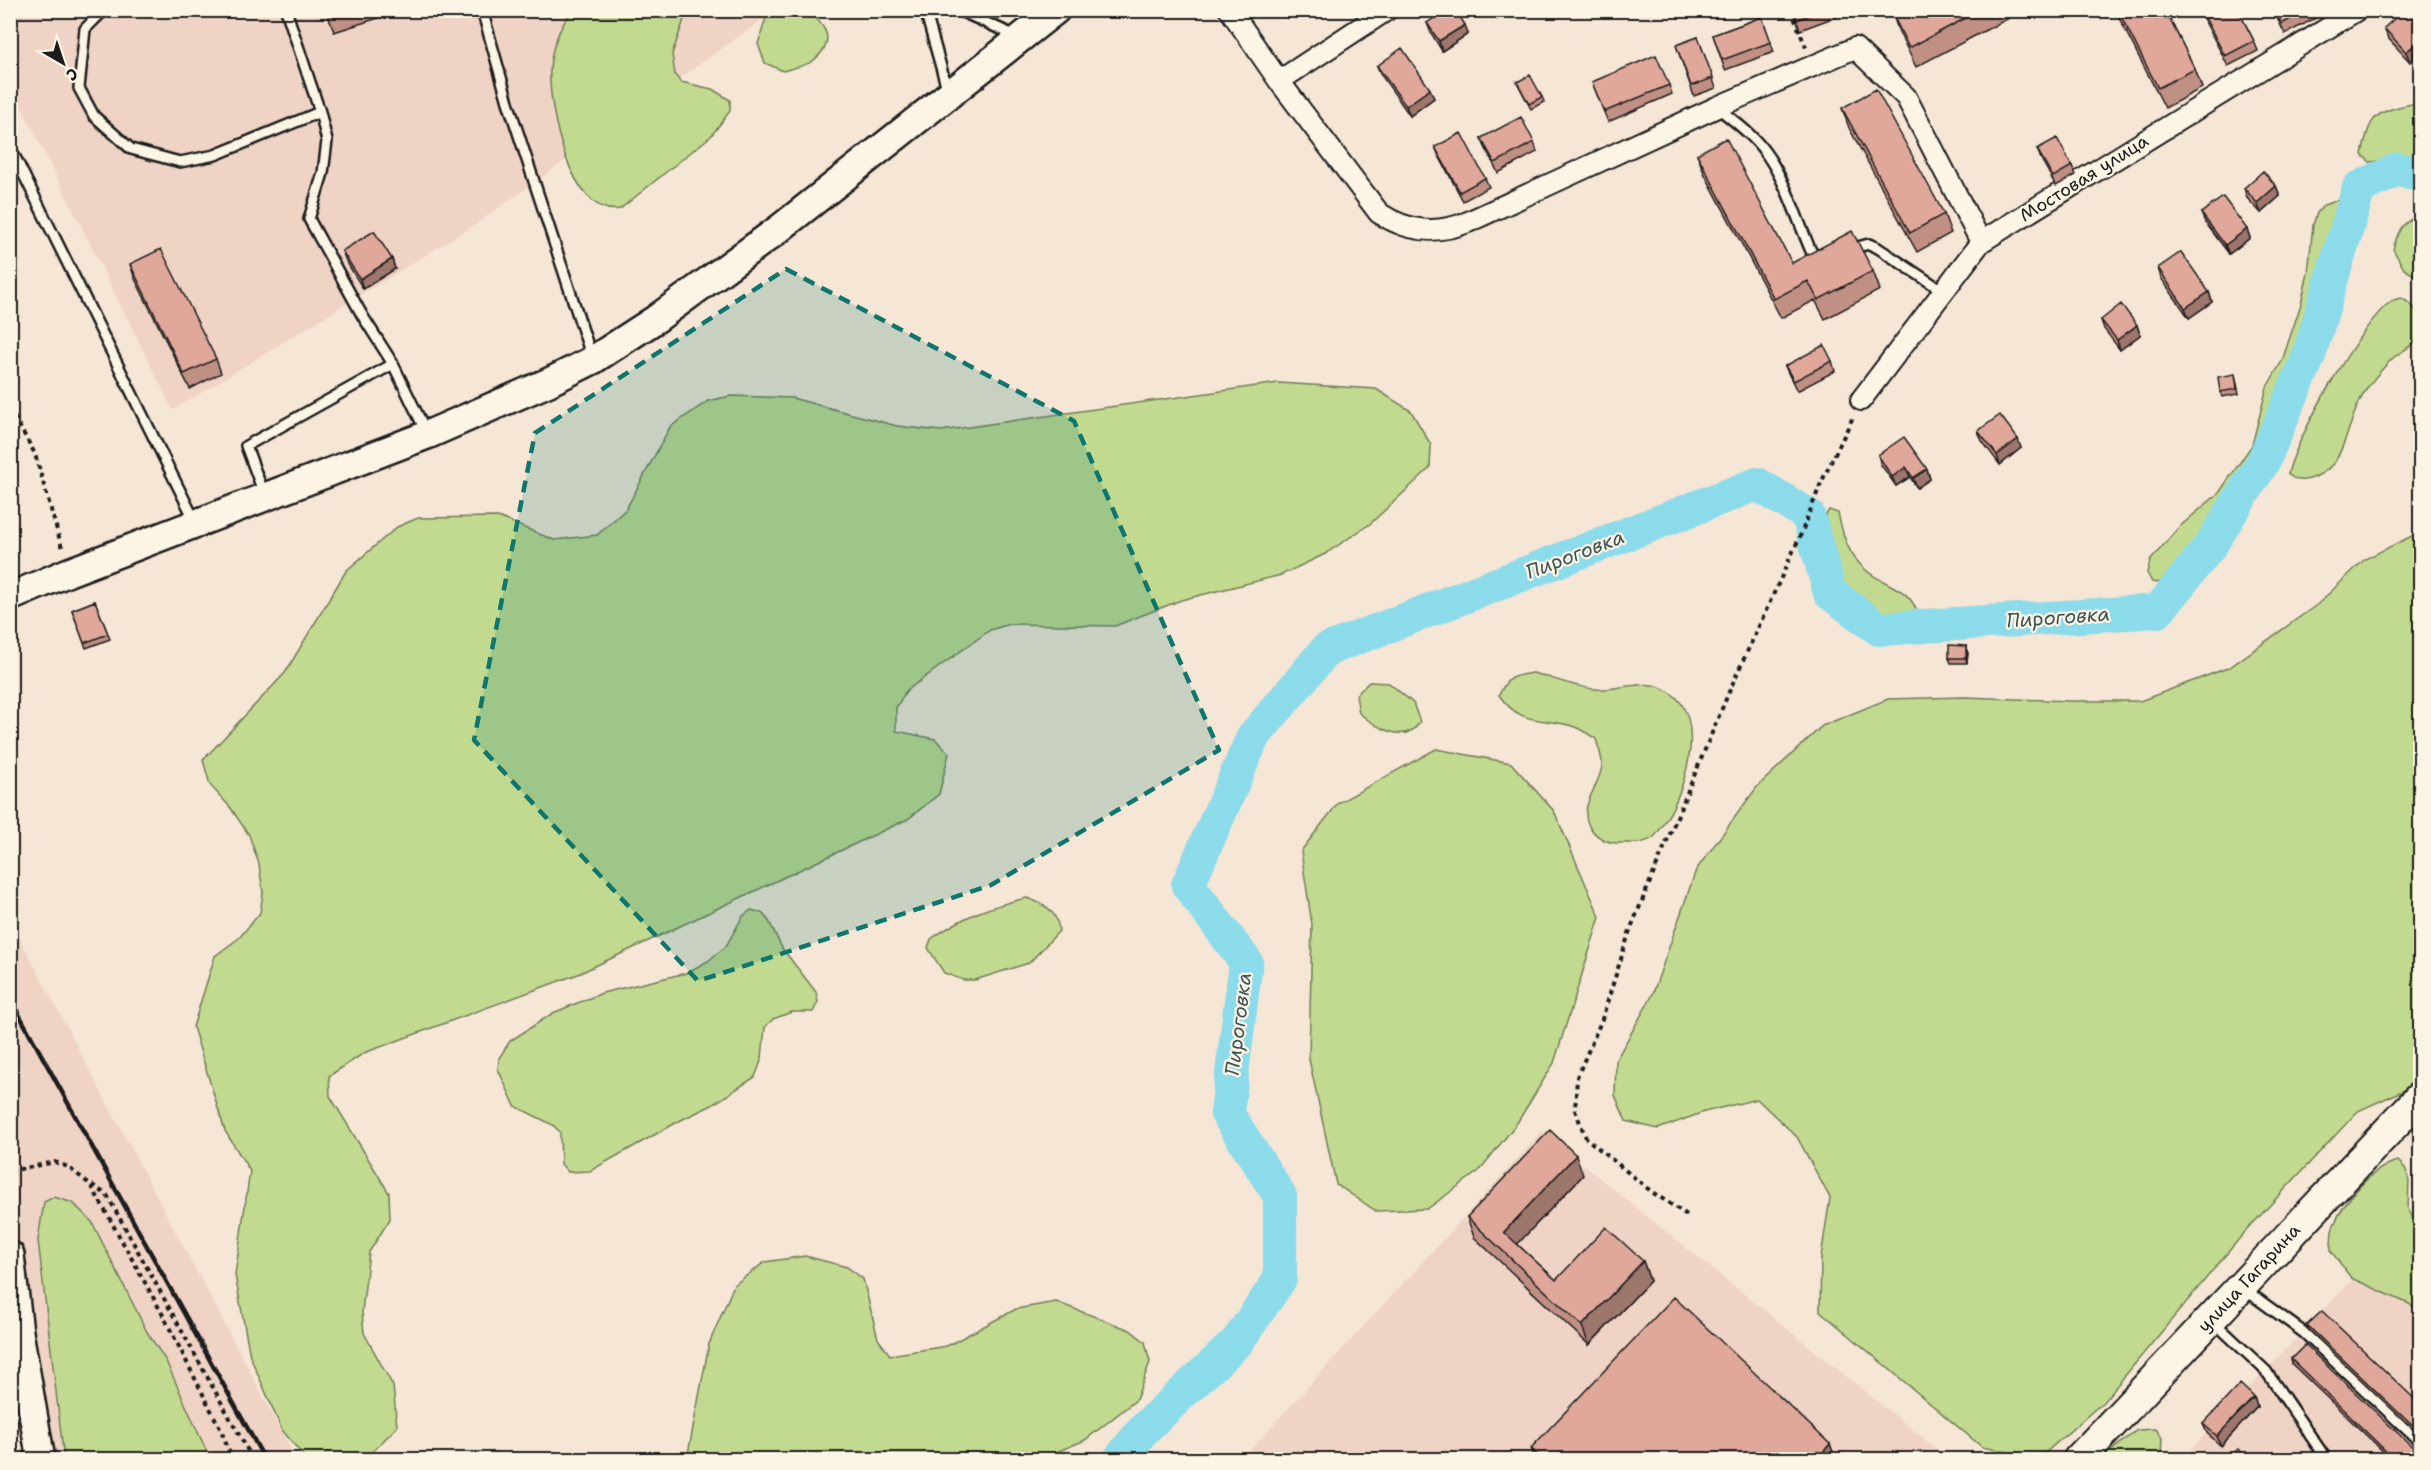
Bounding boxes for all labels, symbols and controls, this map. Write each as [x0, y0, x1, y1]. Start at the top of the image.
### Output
north arrow [33, 33, 93, 93]
text: С [62, 63, 83, 86]
street label: Мостовая улица [2015, 129, 2153, 227]
water label: Пироговка [1522, 523, 1628, 585]
water label: Пироговка [2005, 600, 2111, 634]
water label: Пироговка [1219, 971, 1257, 1077]
street label: улица Гагарина [2192, 1219, 2306, 1337]

